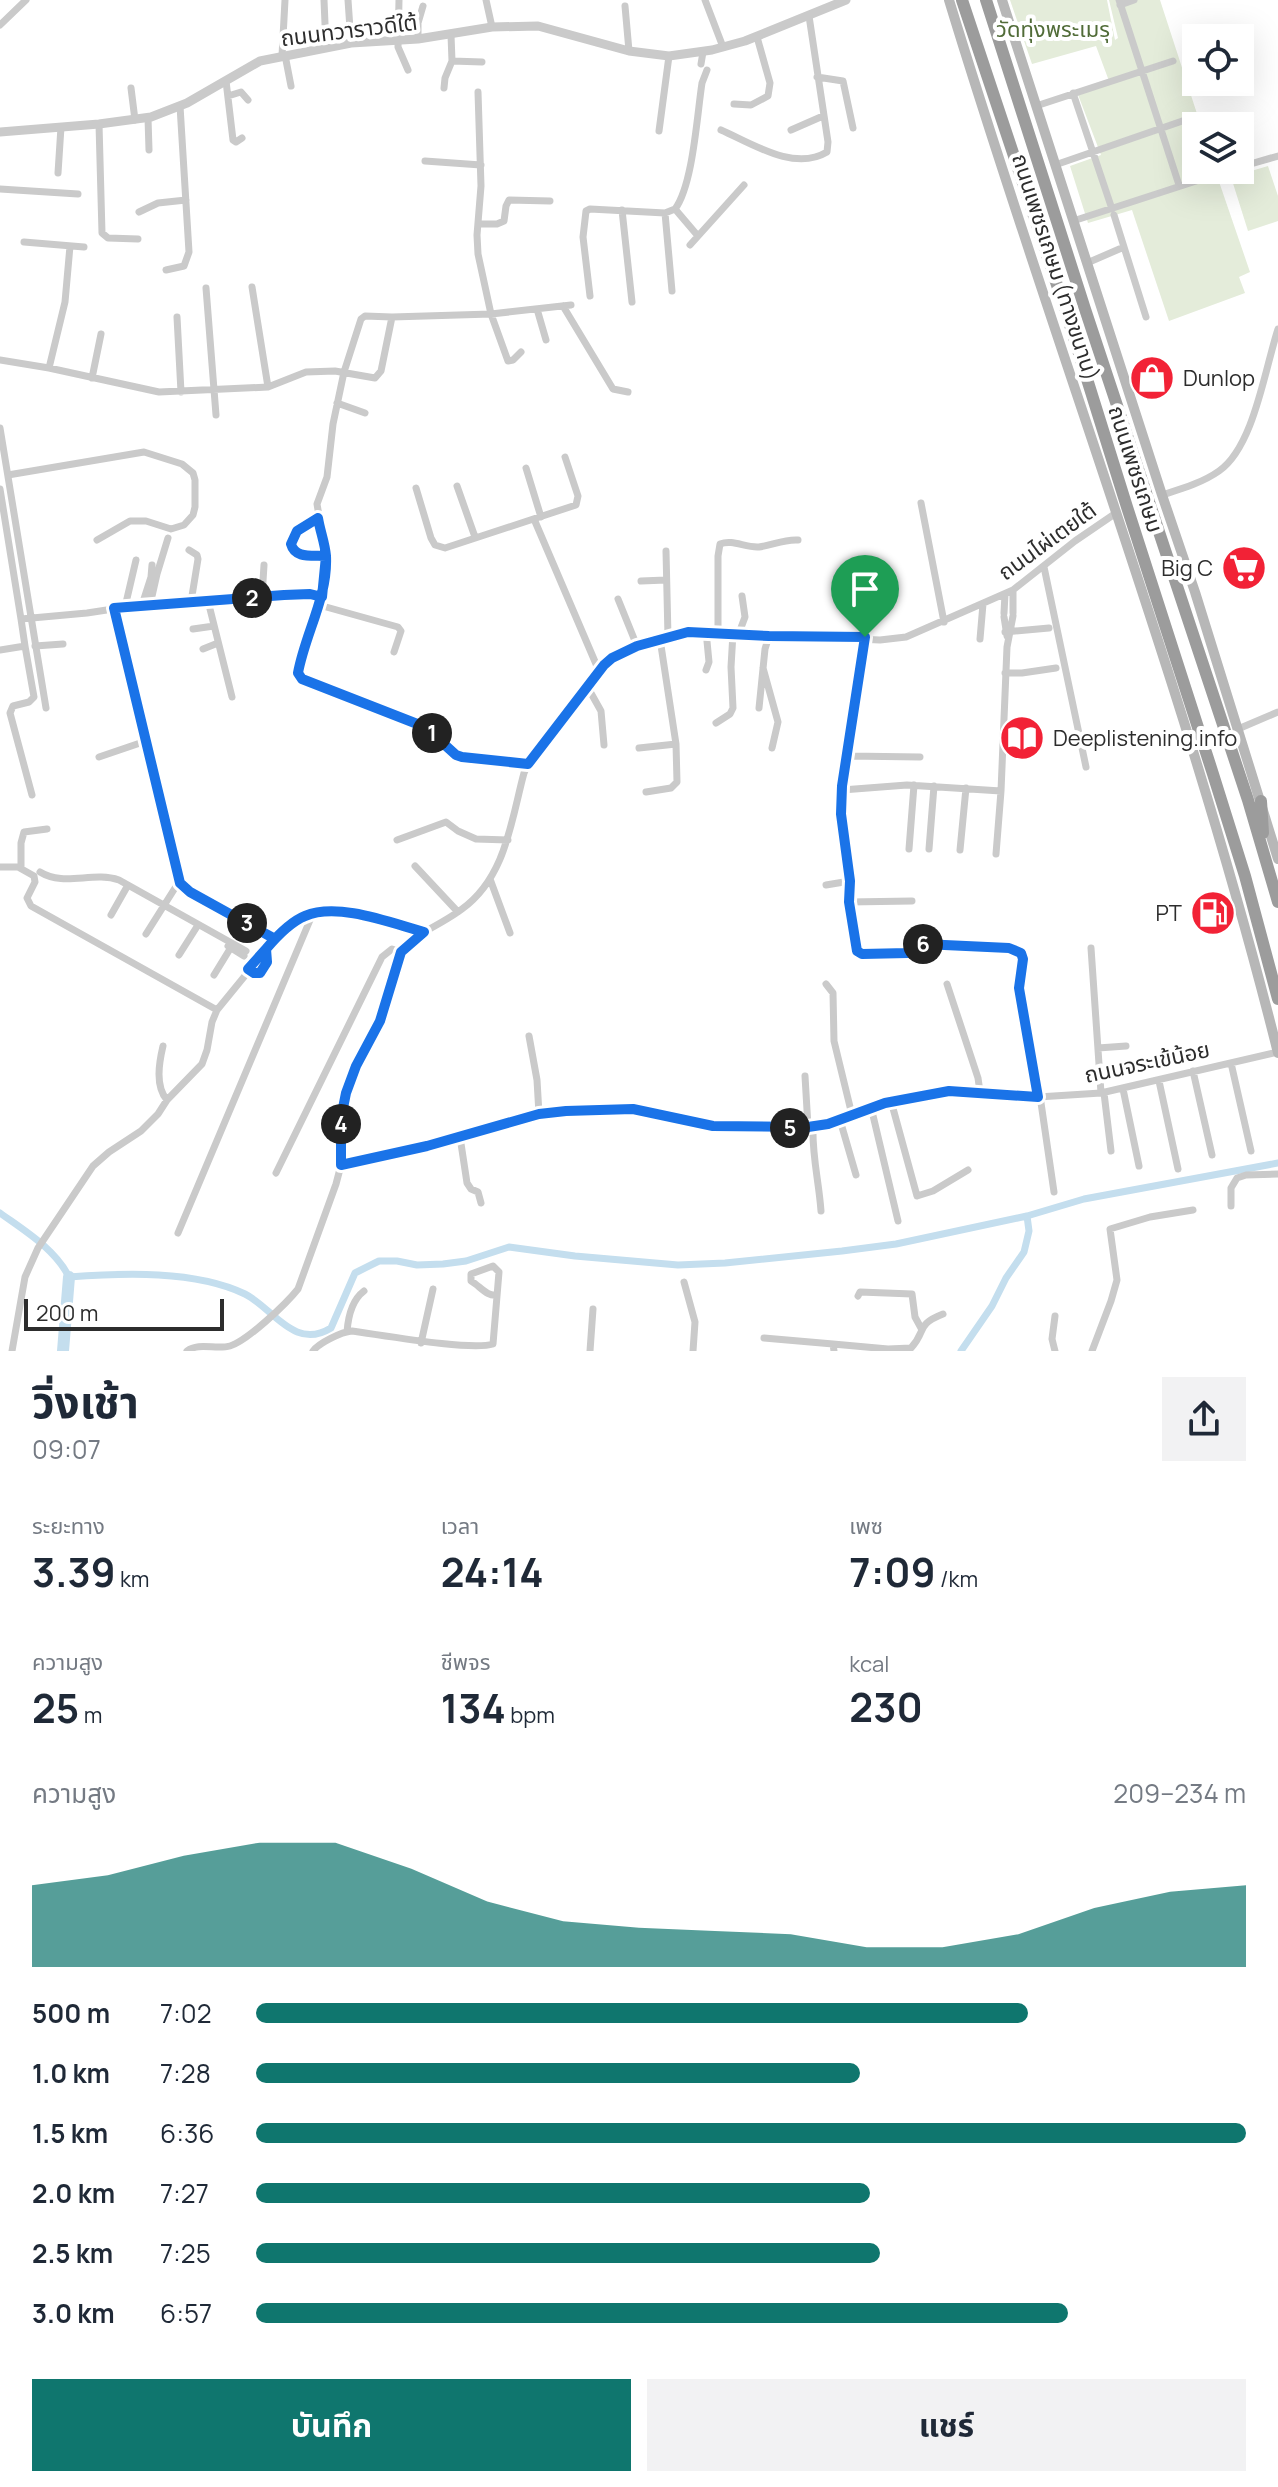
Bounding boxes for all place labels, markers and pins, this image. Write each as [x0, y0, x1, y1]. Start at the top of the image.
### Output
shop icon: Dunlop [1128, 354, 1176, 402]
place label: Dunlop [1183, 363, 1255, 393]
supermarket icon: Big C [1220, 544, 1268, 592]
place label: Big C [1161, 553, 1213, 583]
pin [831, 555, 899, 637]
pin: 2 [232, 578, 272, 618]
pin: 1 [412, 713, 452, 753]
library icon: Deeplistening.info [998, 714, 1046, 762]
place label: Deeplistening.info [1053, 723, 1237, 753]
fuel station icon: PT [1189, 889, 1237, 937]
place label: PT [1156, 898, 1182, 928]
pin: 3 [227, 903, 267, 943]
pin: 6 [903, 924, 943, 964]
pin: 4 [321, 1104, 361, 1144]
pin: 5 [770, 1108, 810, 1148]

